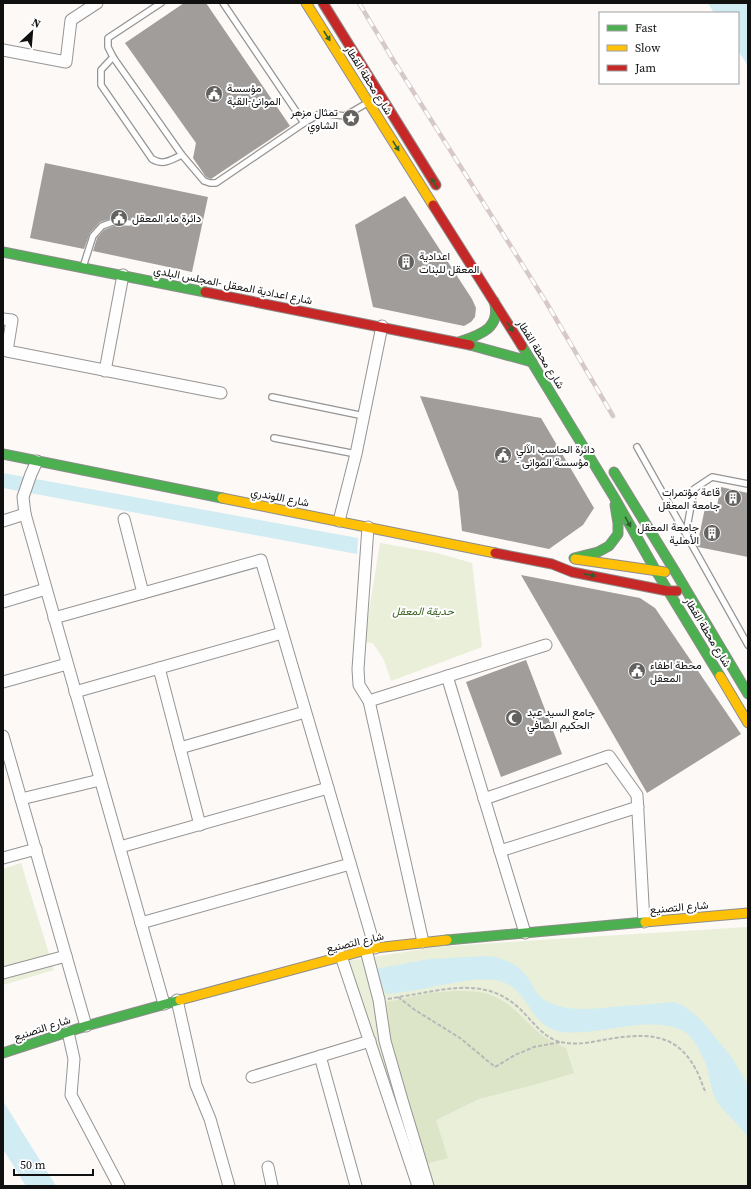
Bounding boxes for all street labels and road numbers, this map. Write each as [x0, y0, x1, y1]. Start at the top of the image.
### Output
street label: شارع محطة القطار [341, 42, 396, 118]
street label: شارع اعدادية المعقل -المجلس البلدي [152, 263, 314, 310]
street label: شارع محطة القطار [513, 316, 568, 392]
street label: شارع اللوندري [249, 484, 311, 513]
street label: شارع محطة القطار [680, 594, 735, 670]
street label: شارع التصنيع [649, 897, 709, 918]
street label: شارع التصنيع [325, 929, 386, 956]
street label: شارع التصنيع [12, 1012, 73, 1045]

